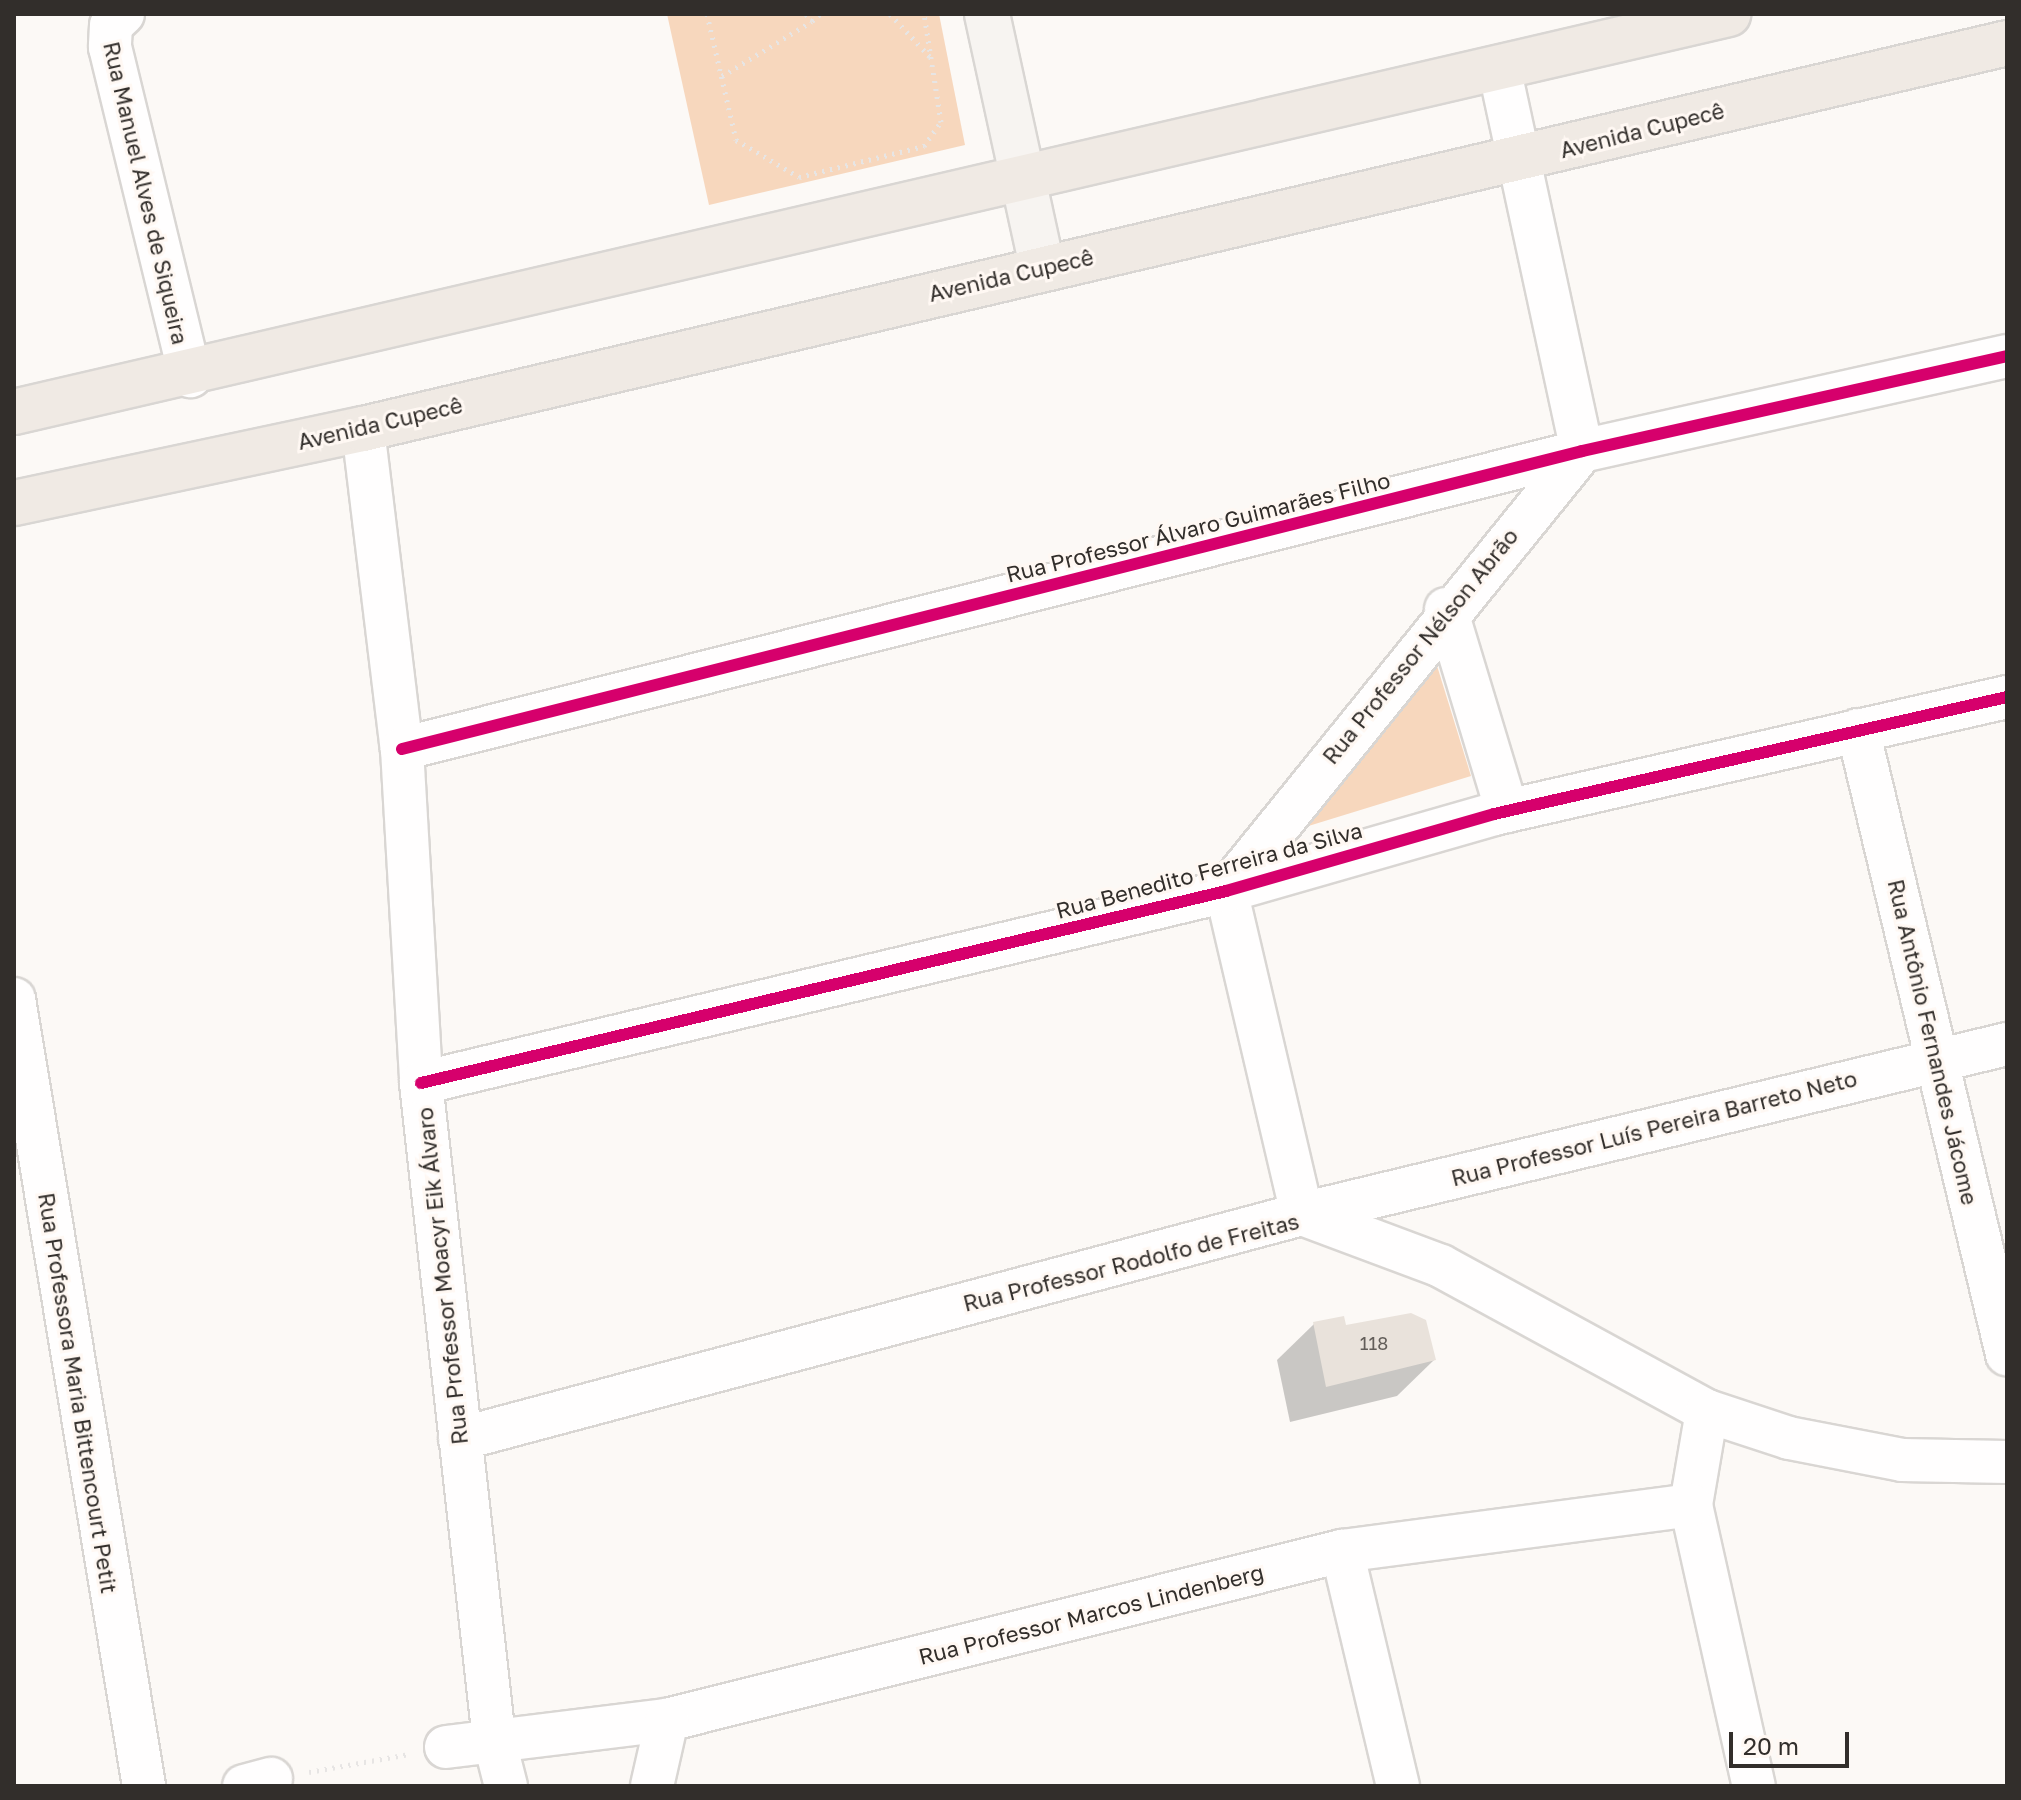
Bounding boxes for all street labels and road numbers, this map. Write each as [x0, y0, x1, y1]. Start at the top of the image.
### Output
street label: Rua Manuel Alves de Siqueira [98, 39, 194, 347]
street label: Avenida Cupecê [1557, 97, 1727, 163]
street label: Avenida Cupecê [926, 243, 1096, 307]
street label: Avenida Cupecê [295, 391, 465, 455]
street label: Rua Professor Álvaro Guimarães Filho [1003, 466, 1393, 588]
street label: Rua Professor Nélson Abrão [1317, 523, 1523, 769]
street label: Rua Benedito Ferreira da Silva [1053, 816, 1365, 924]
street label: Rua Antônio Fernandes Jácome [1883, 877, 1983, 1207]
street label: Rua Professor Luís Pereira Barreto Neto [1448, 1065, 1860, 1191]
street label: Rua Professor Moacyr Eik Álvaro [411, 1106, 473, 1446]
street label: Rua Professora Maria Bittencourt Petit [33, 1191, 123, 1595]
street label: Rua Professor Rodolfo de Freitas [960, 1207, 1302, 1317]
street label: Rua Professor Marcos Lindenberg [916, 1558, 1266, 1670]

